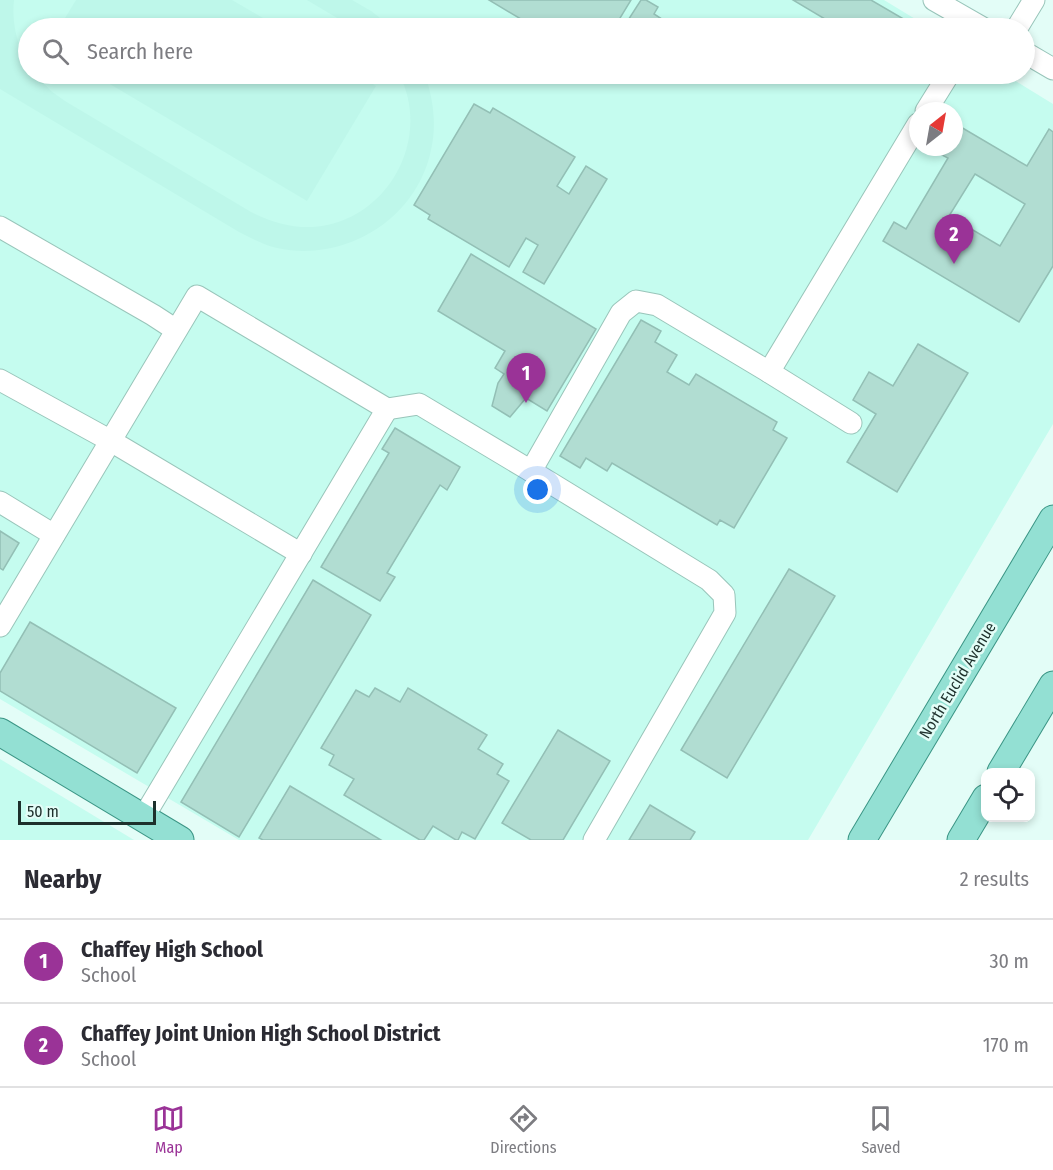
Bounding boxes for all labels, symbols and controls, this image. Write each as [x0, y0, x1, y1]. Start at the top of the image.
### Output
search box [18, 18, 1035, 84]
icon: search [39, 35, 72, 68]
text: Search here [87, 38, 193, 65]
north arrow [909, 102, 963, 156]
pin: 2 [934, 214, 974, 264]
pin: 1 [506, 354, 546, 403]
your location [523, 475, 552, 504]
street label: North Euclid Avenue [915, 619, 1000, 742]
map controls [981, 768, 1035, 822]
button: locate [981, 768, 1035, 822]
scale bar [18, 798, 156, 826]
text: 50 m [27, 802, 59, 821]
text: Nearby [24, 864, 101, 895]
text: 2 results [960, 867, 1029, 891]
text: Chaffey High School [81, 936, 263, 963]
text: 1 [39, 949, 48, 973]
text: 30 m [989, 949, 1029, 973]
text: School [81, 963, 136, 987]
text: Chaffey Joint Union High School District [81, 1020, 441, 1047]
text: 2 [39, 1033, 48, 1057]
text: 170 m [983, 1033, 1029, 1057]
text: School [81, 1047, 136, 1071]
tab: Map [152, 1102, 185, 1157]
tab: Directions [490, 1102, 557, 1157]
tab: Saved [861, 1102, 901, 1157]

